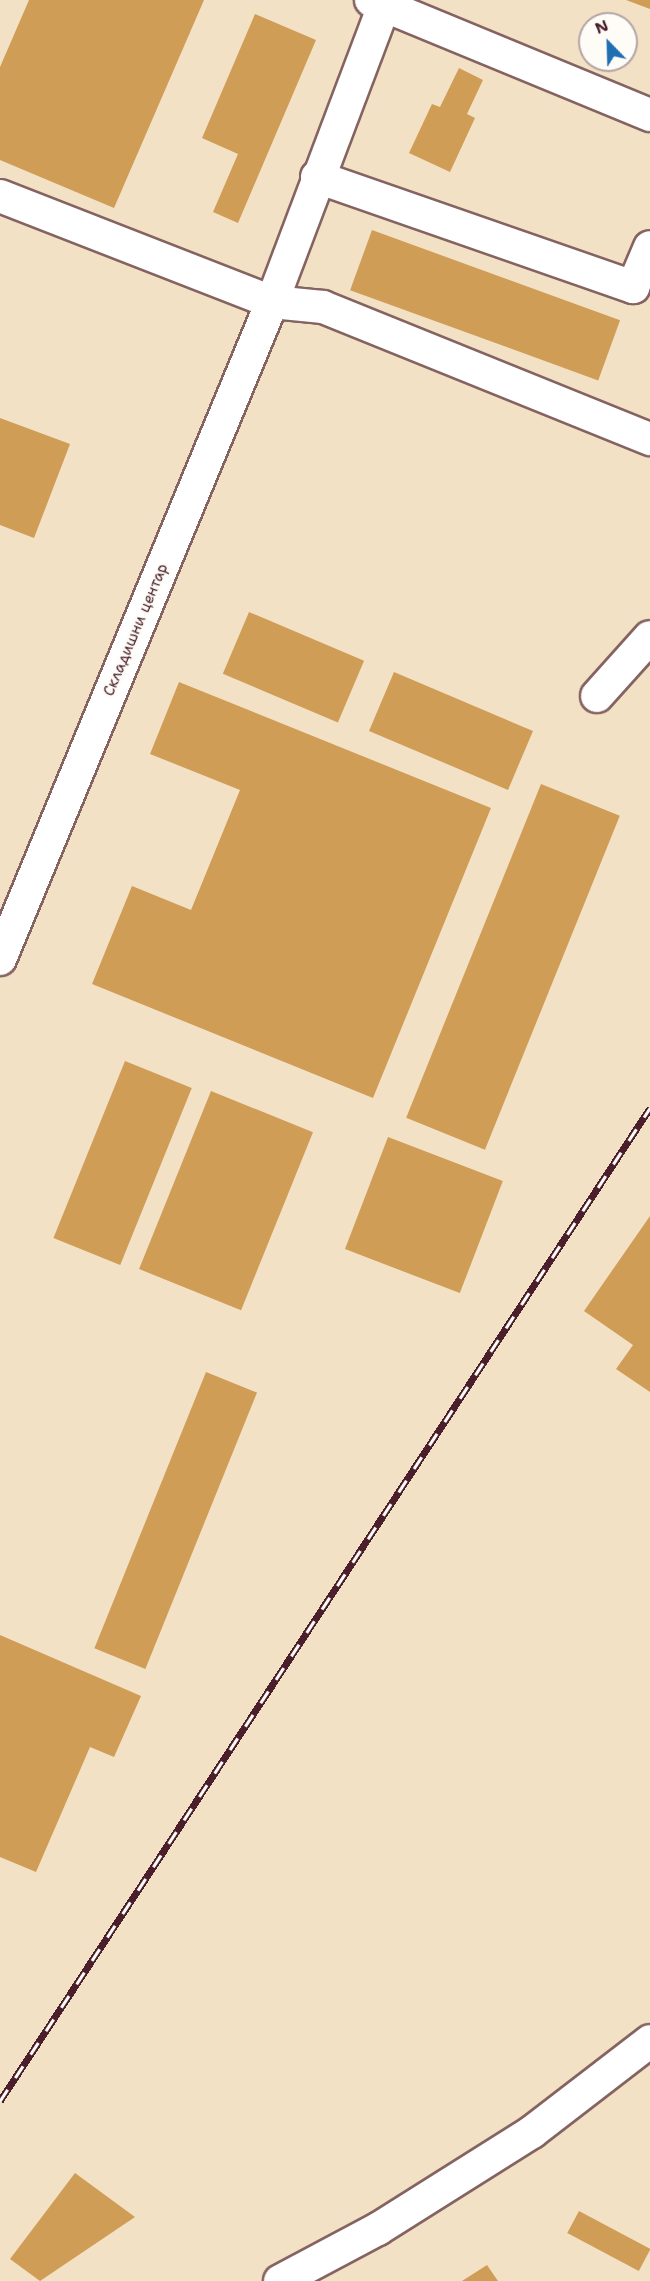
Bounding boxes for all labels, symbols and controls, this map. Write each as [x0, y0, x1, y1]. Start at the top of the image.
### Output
north arrow [578, 12, 638, 72]
text: N [592, 15, 611, 39]
street label: Складишни центар [100, 561, 172, 699]

